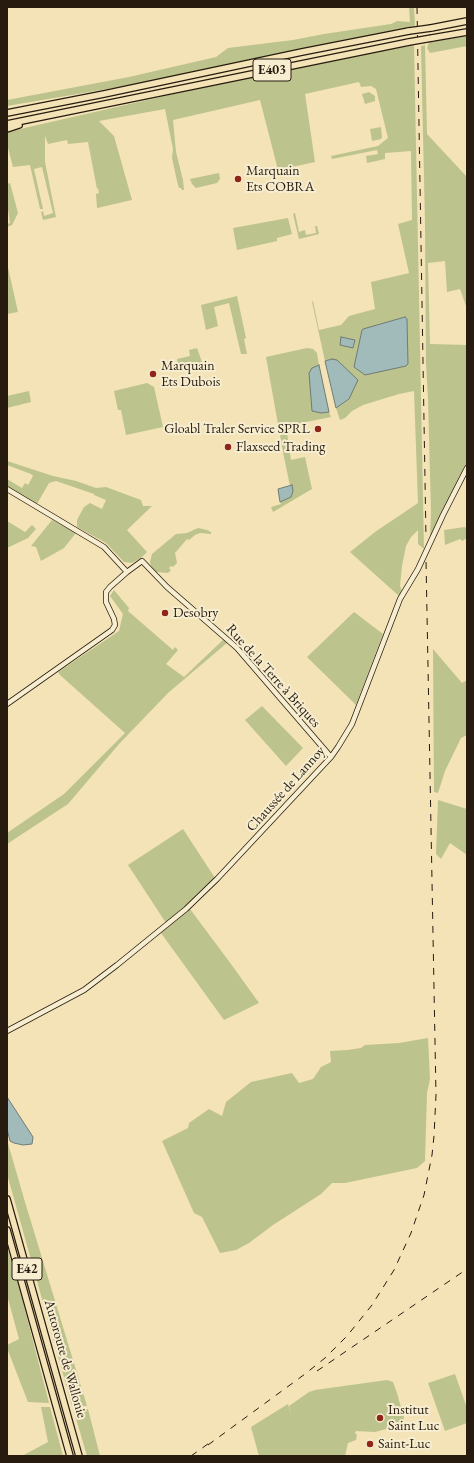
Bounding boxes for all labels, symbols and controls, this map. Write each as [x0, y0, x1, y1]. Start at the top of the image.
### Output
road number: E403 [253, 59, 291, 81]
place label: Marquain Ets COBRA [246, 163, 314, 196]
marker: Marquain Ets COBRA [233, 174, 243, 184]
place label: Marquain Ets Dubois [161, 358, 220, 390]
marker: Marquain Ets Dubois [148, 369, 158, 379]
place label: Gloabl Traler Service SPRL [164, 421, 310, 437]
marker: Gloabl Traler Service SPRL [313, 424, 323, 434]
place label: Flaxseed Trading [236, 439, 325, 455]
marker: Flaxseed Trading [223, 442, 233, 452]
place label: Desobry [173, 605, 218, 621]
marker: Desobry [160, 608, 170, 618]
street label: Rue de la Terre à Briques [222, 621, 324, 731]
street label: Chaussée de Lannoy [243, 743, 329, 835]
road number: E42 [12, 1258, 42, 1280]
street label: Autoroute de Wallonie [40, 1298, 90, 1420]
place label: Institut Saint Luc [388, 1402, 439, 1434]
marker: Institut Saint Luc [375, 1413, 385, 1423]
place label: Saint-Luc [378, 1436, 430, 1452]
marker: Saint-Luc [365, 1439, 375, 1449]

